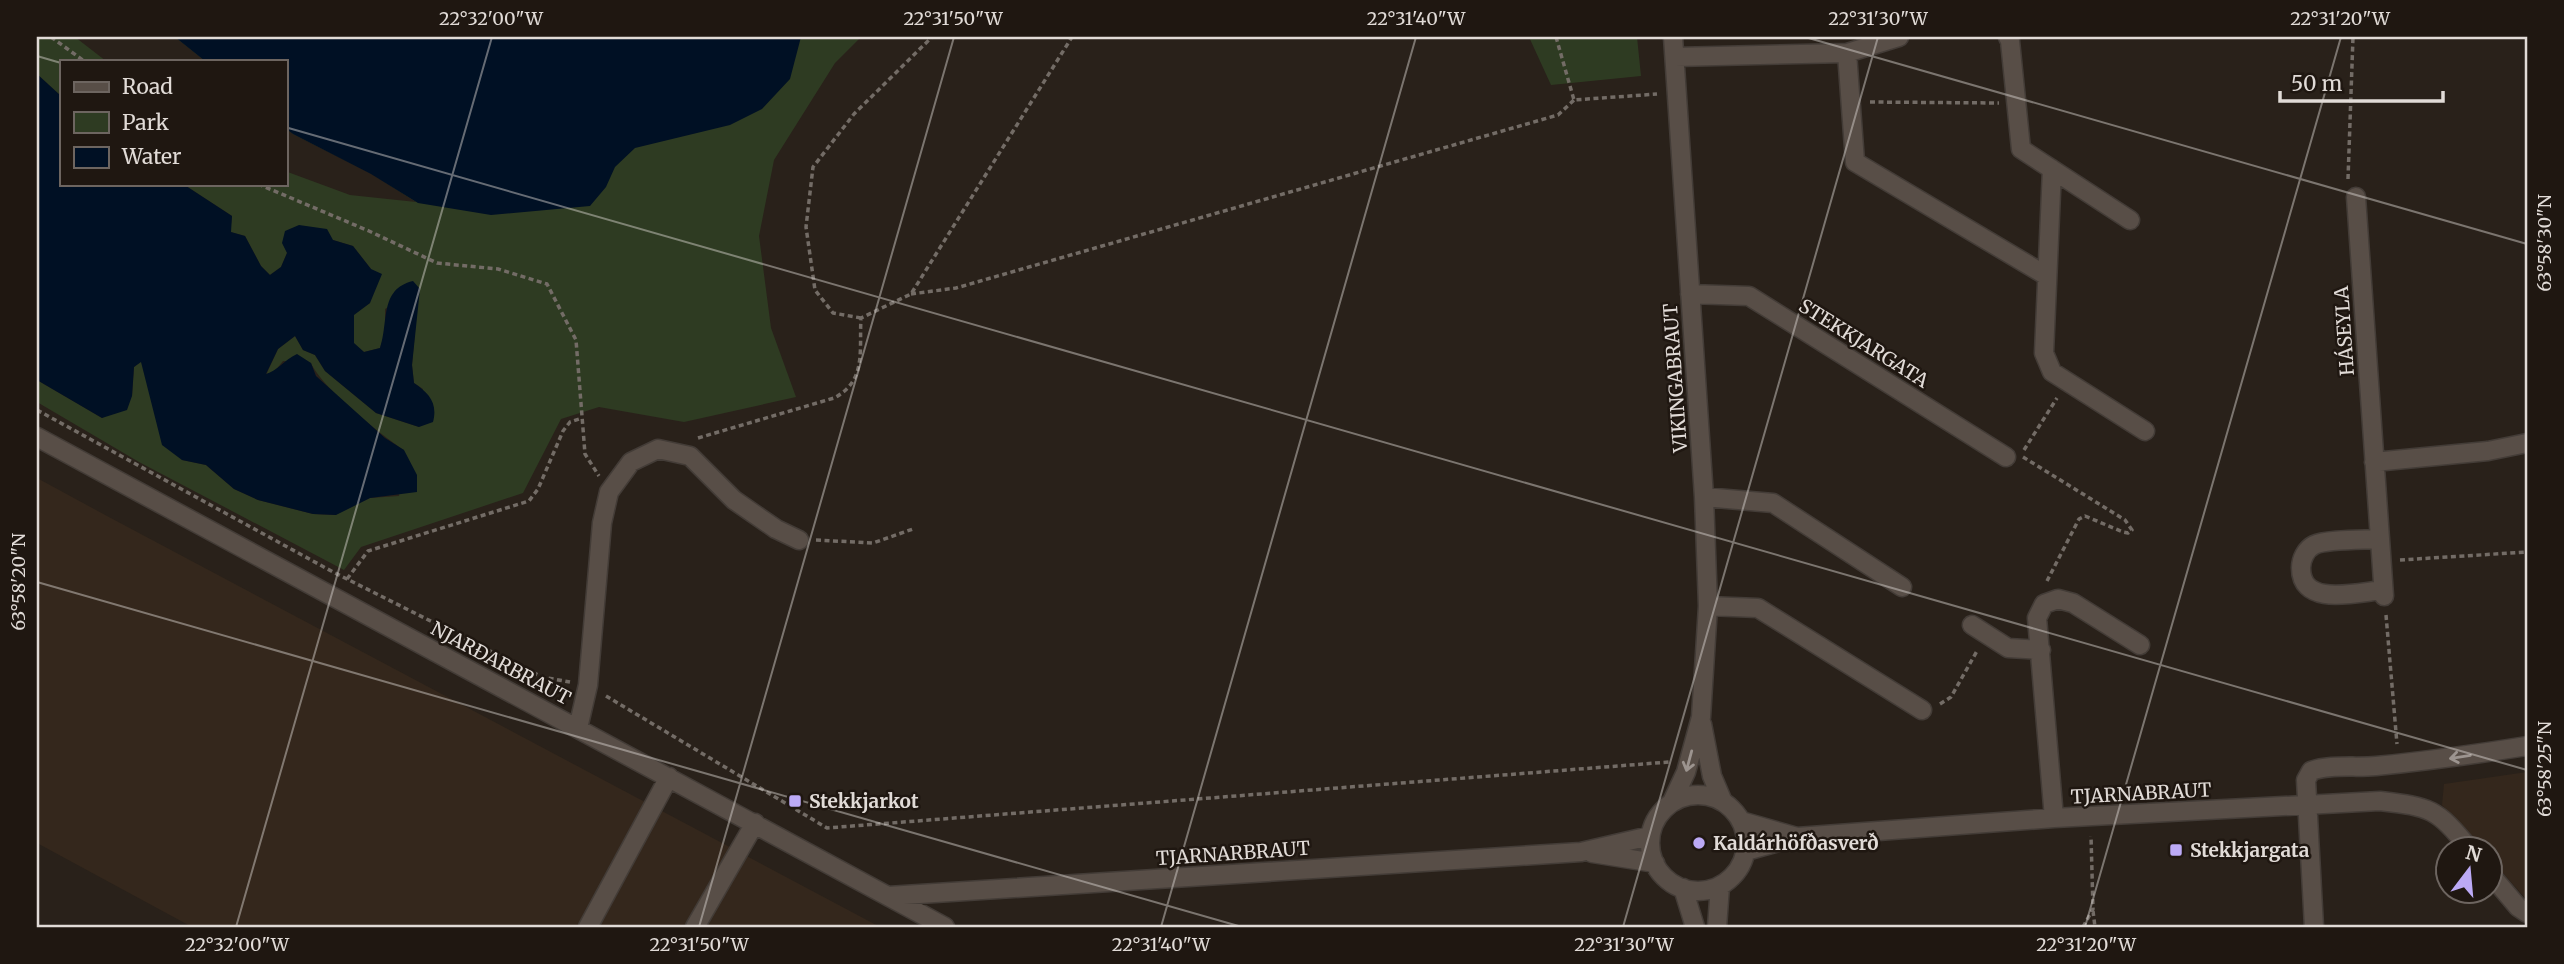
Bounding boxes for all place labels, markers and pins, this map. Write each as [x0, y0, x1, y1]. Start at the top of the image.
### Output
place label: Stekkjarkot [809, 789, 919, 813]
marker: Stekkjarkot [787, 793, 803, 809]
place label: Kaldárhöfðasverð [1713, 831, 1879, 855]
marker: Kaldárhöfðasverð [1691, 835, 1707, 851]
place label: Stekkjargata [2190, 838, 2310, 862]
marker: Stekkjargata [2168, 842, 2184, 858]

